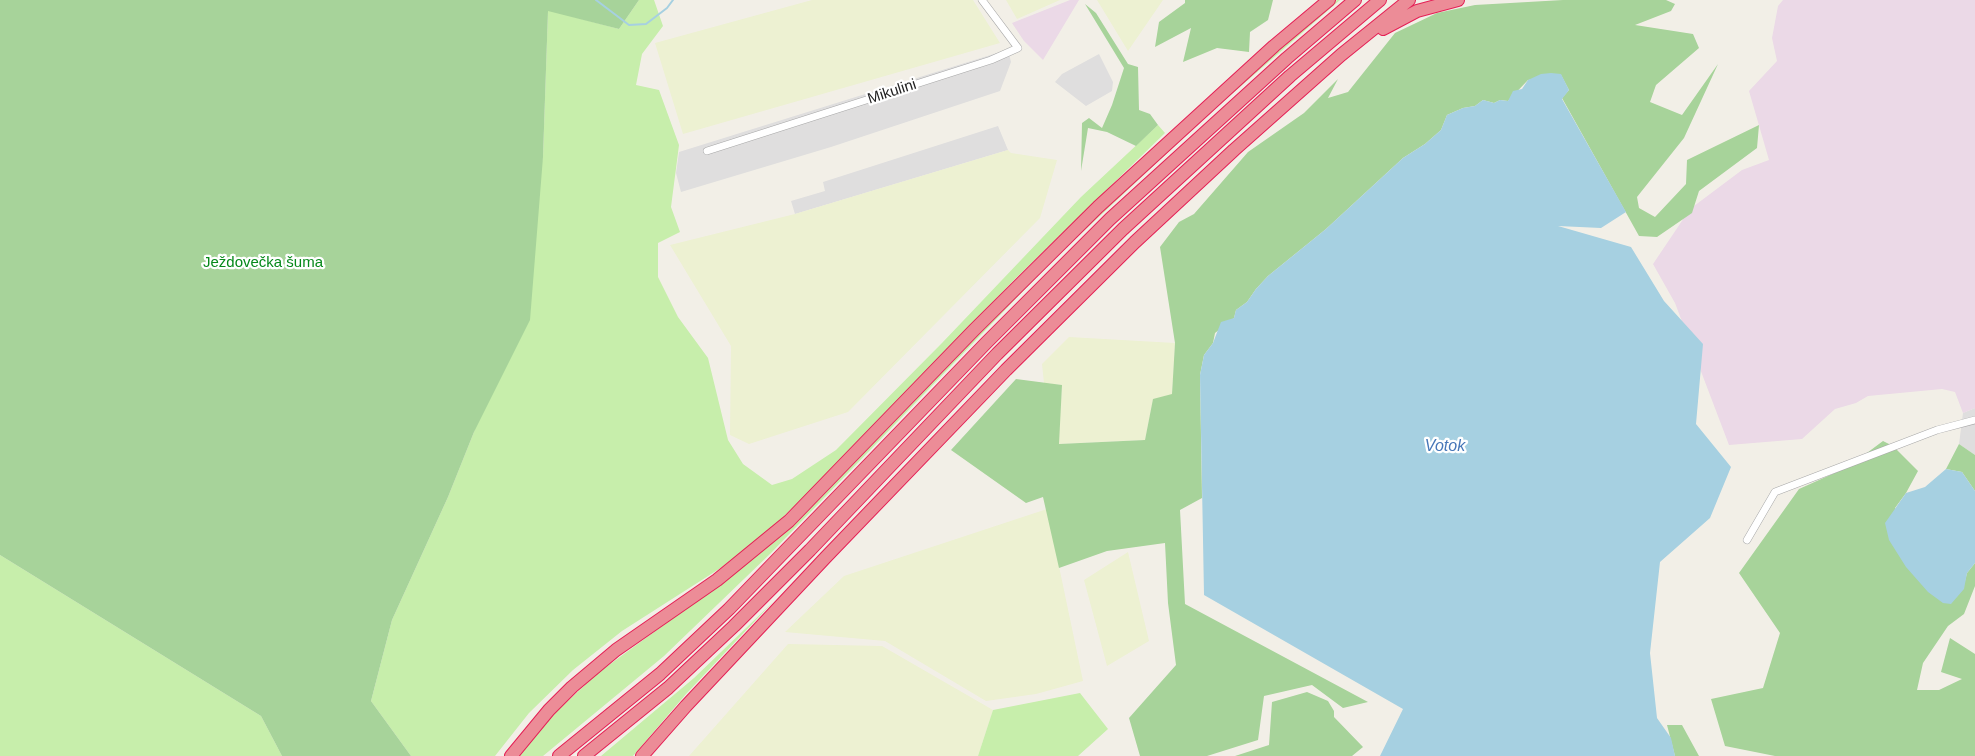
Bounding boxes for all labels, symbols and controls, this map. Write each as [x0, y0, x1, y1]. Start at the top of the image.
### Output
street label: Mikulini [865, 76, 919, 108]
park label: Ježdovečka šuma [203, 254, 323, 272]
water label: Votok [1425, 437, 1465, 457]

